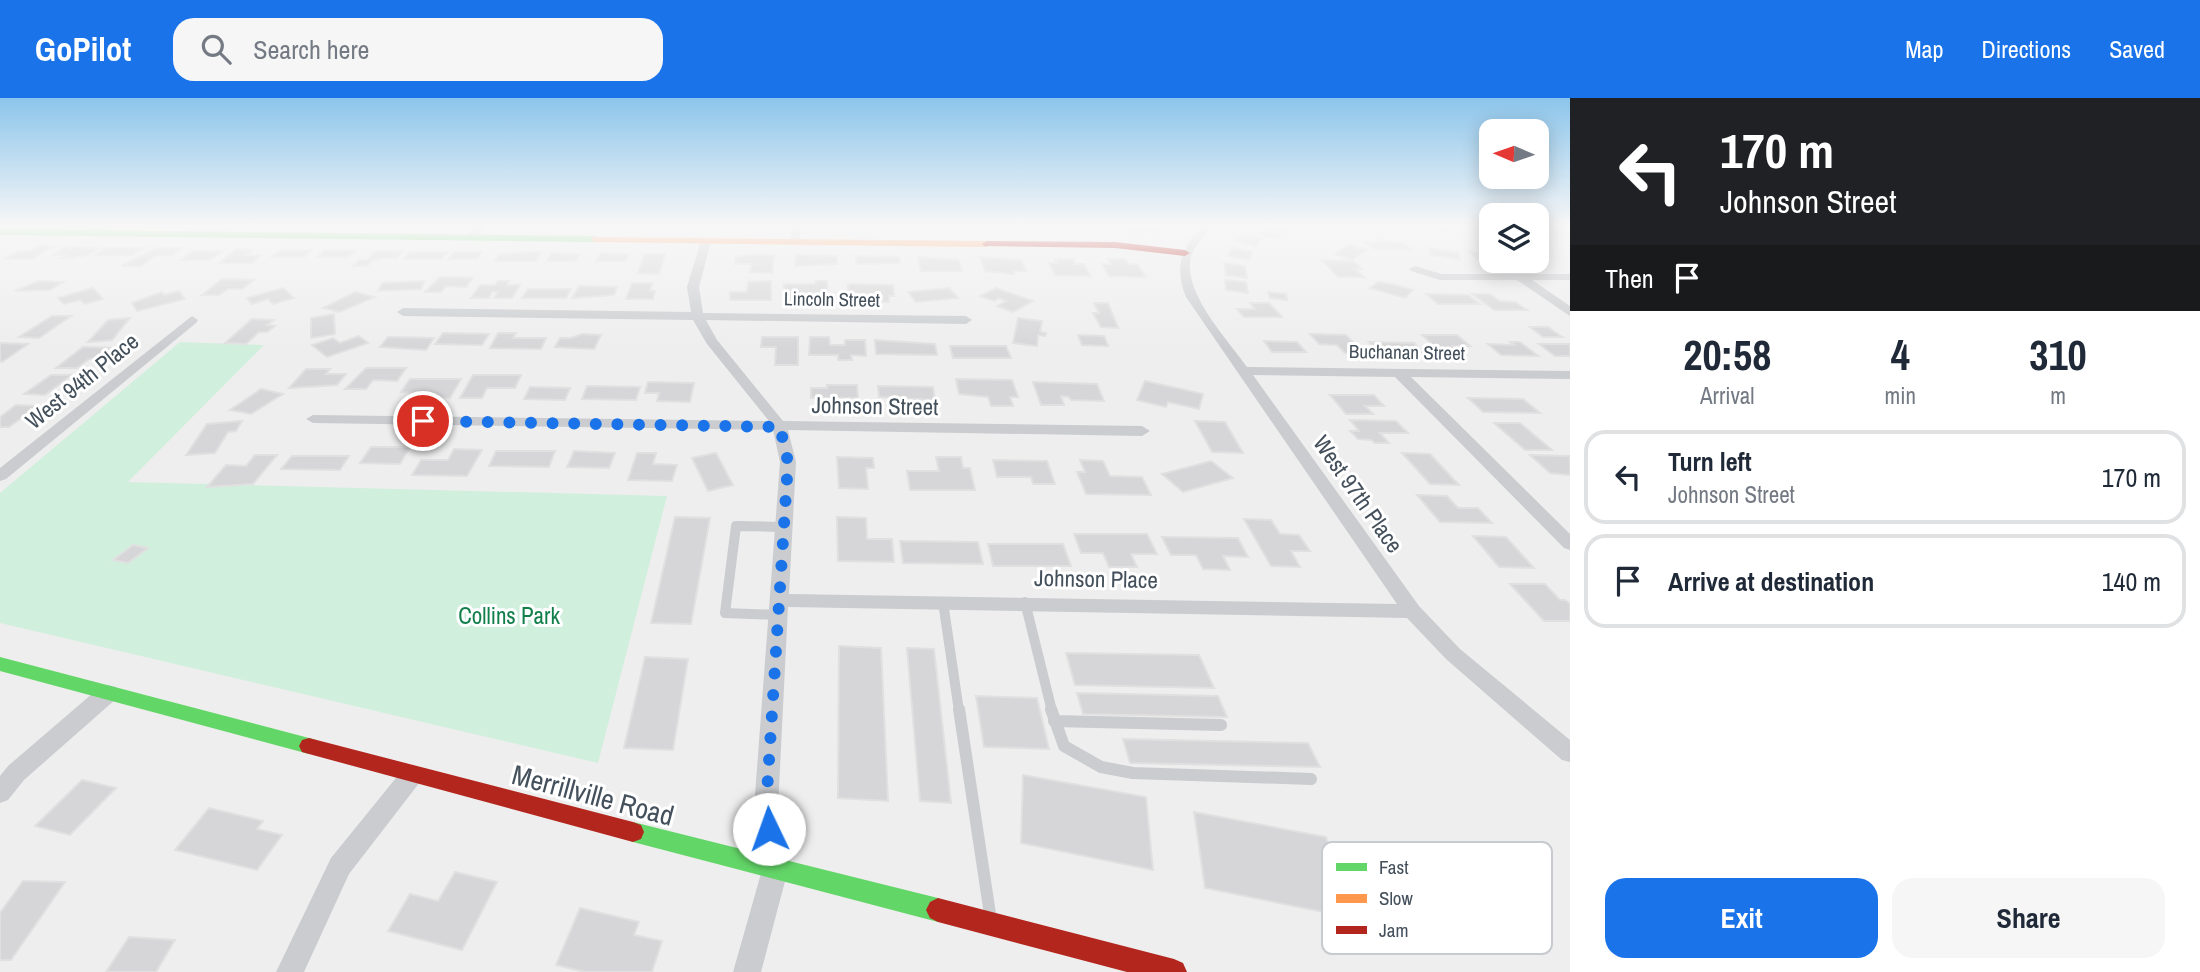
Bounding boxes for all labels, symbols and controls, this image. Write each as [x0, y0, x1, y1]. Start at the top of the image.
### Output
search box [173, 18, 663, 81]
text: GoPilot [35, 27, 131, 71]
icon: search [197, 30, 235, 68]
text: Search here [253, 32, 369, 67]
text: Map [1905, 33, 1943, 65]
text: Directions [1981, 33, 2071, 65]
text: Saved [2109, 33, 2165, 65]
text: 170 m [1720, 117, 1834, 183]
north arrow [1479, 119, 1549, 189]
map controls [1479, 119, 1549, 273]
icon: left [1605, 126, 1696, 217]
text: Johnson Street [1720, 180, 1897, 223]
button: layers [1479, 203, 1549, 273]
icon: arrive [1668, 259, 1706, 297]
text: Then [1605, 261, 1654, 296]
street label: Lincoln Street [784, 285, 881, 313]
street label: West 94th Place [19, 325, 145, 436]
text: 20:58 [1683, 327, 1771, 383]
text: 4 [1891, 327, 1910, 383]
text: 310 [2029, 327, 2087, 383]
street label: Buchanan Street [1349, 338, 1466, 366]
text: Arrival [1700, 380, 1755, 411]
text: min [1885, 380, 1916, 411]
text: m [2050, 380, 2066, 411]
street label: Johnson Street [811, 389, 939, 422]
pin [393, 391, 453, 451]
icon: arrive [404, 402, 442, 440]
street label: West 97th Place [1306, 429, 1410, 559]
text: Turn left [1668, 444, 1752, 479]
icon: left [1609, 458, 1647, 496]
text: 170 m [2102, 460, 2161, 495]
text: Johnson Street [1668, 479, 1795, 510]
street label: Johnson Place [1034, 562, 1158, 595]
icon: arrive [1609, 562, 1647, 600]
text: Arrive at destination [1668, 564, 1874, 599]
text: 140 m [2102, 564, 2161, 599]
park label: Collins Park [458, 600, 560, 631]
street label: Merrillville Road [508, 755, 678, 835]
position arrow [732, 792, 806, 866]
legend [1322, 842, 1552, 954]
text: Fast [1379, 854, 1409, 880]
button: Exit [1605, 878, 1878, 958]
button: Share [1892, 878, 2165, 958]
text: Slow [1379, 885, 1414, 911]
text: Jam [1379, 917, 1408, 943]

